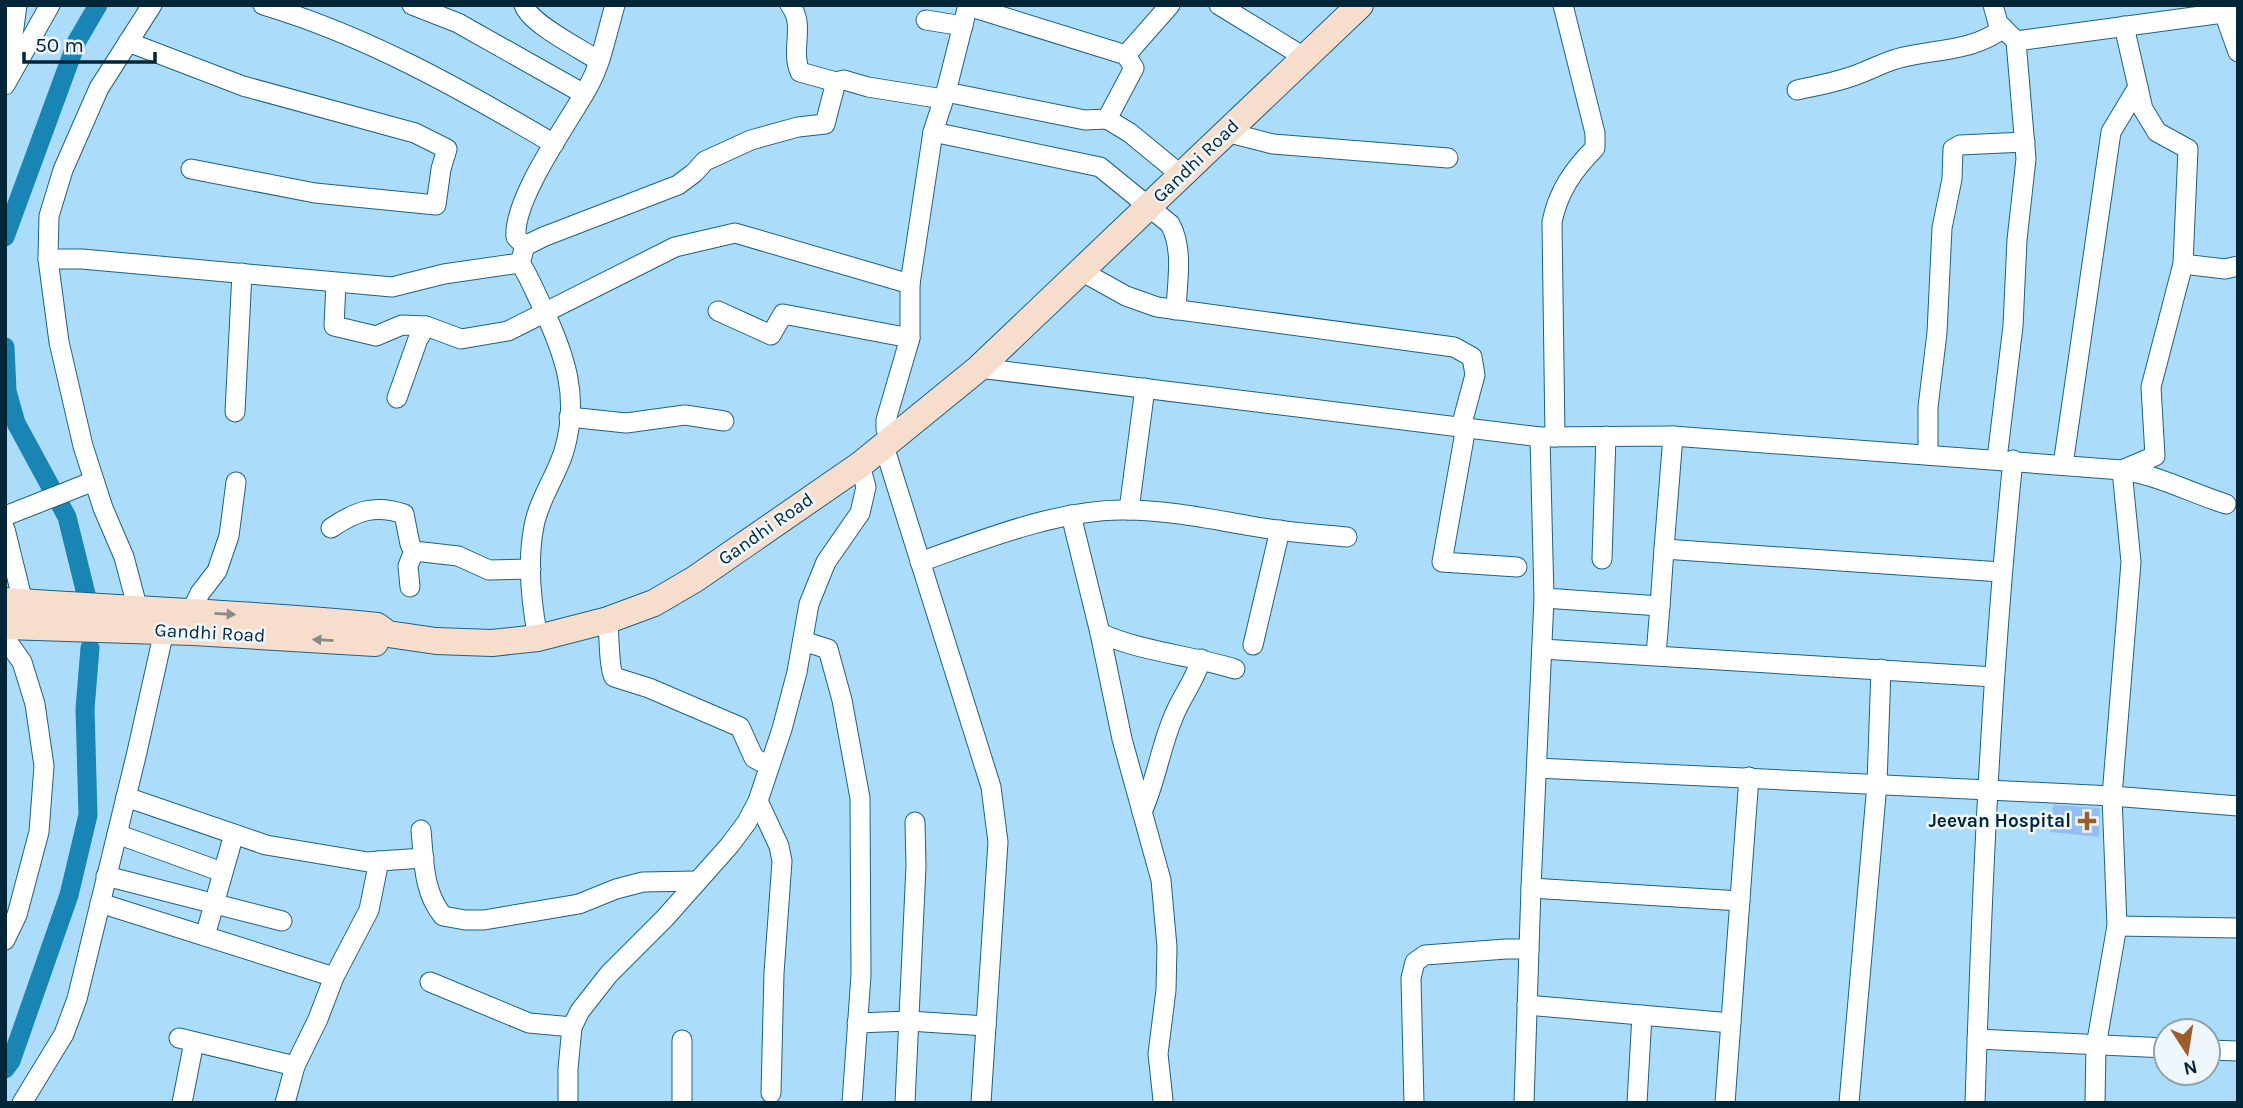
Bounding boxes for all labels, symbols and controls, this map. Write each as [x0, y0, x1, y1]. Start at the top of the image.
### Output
scale bar [24, 21, 156, 65]
text: 50 m [35, 33, 84, 57]
street label: Gandhi Road [1149, 115, 1243, 207]
street label: Gandhi Road [714, 488, 818, 570]
one-way arrow [214, 609, 236, 620]
street label: Gandhi Road [154, 619, 266, 647]
one-way arrow [312, 634, 334, 645]
place label: Jeevan Hospital [1928, 810, 2071, 832]
marker: Jeevan Hospital [2077, 811, 2097, 831]
north arrow [2152, 1017, 2222, 1087]
text: N [2181, 1055, 2199, 1080]

